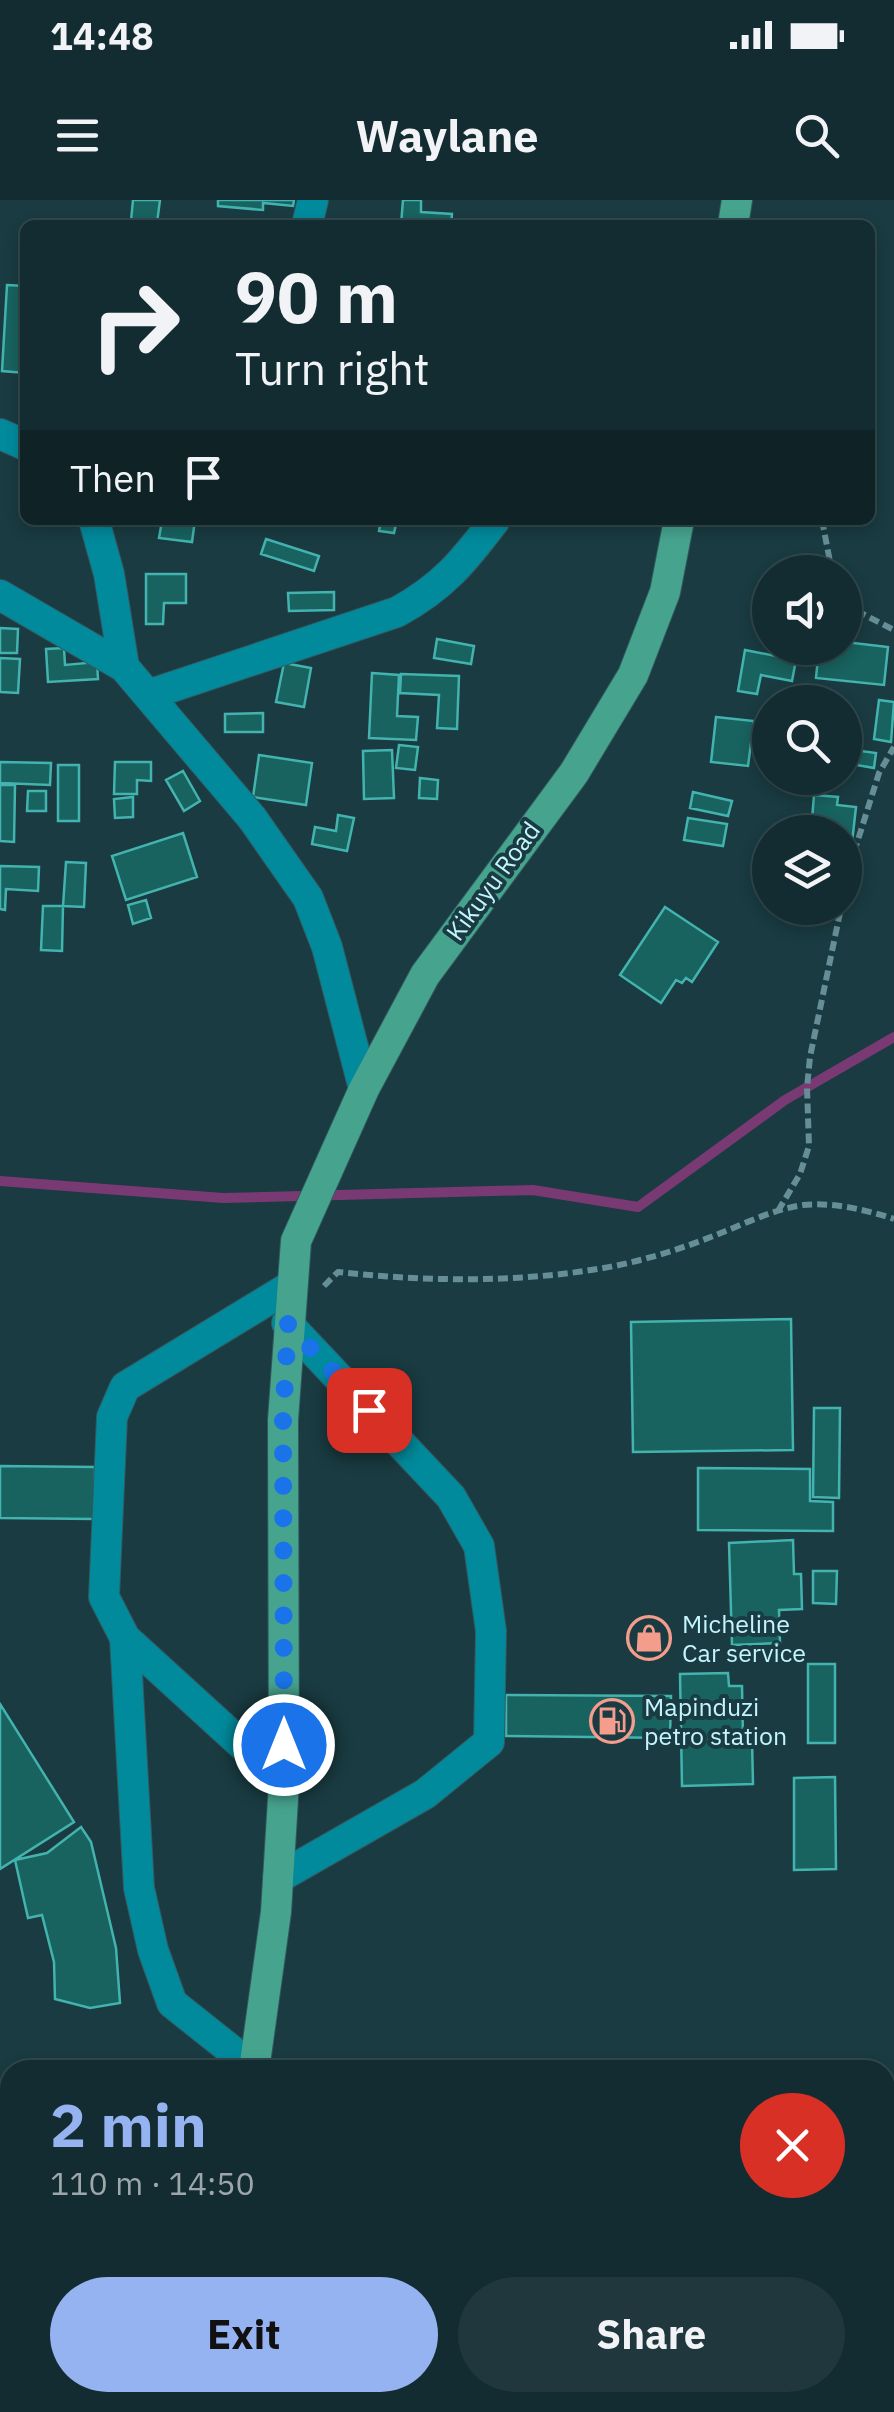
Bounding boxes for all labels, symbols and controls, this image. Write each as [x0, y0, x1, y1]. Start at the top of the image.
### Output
text: 14:48 [50, 11, 154, 60]
text: Waylane [355, 106, 539, 164]
icon: menu [50, 108, 105, 163]
icon: search [789, 108, 844, 163]
text: 90 m [235, 251, 398, 342]
icon: right [70, 260, 200, 390]
text: Turn right [235, 339, 430, 397]
icon: arrive [176, 450, 231, 505]
text: Then [70, 453, 156, 502]
map controls [752, 555, 862, 925]
button: sound [752, 555, 862, 665]
button: search [752, 685, 862, 795]
street label: Kikuyu Road [438, 815, 547, 947]
button: layers [752, 815, 862, 925]
pin [327, 1368, 412, 1453]
icon: arrive [342, 1383, 397, 1438]
place label: Micheline Car service [682, 1607, 806, 1669]
shop icon: Micheline Car service [626, 1615, 672, 1661]
place label: Mapinduzi petro station [644, 1690, 787, 1752]
position arrow [232, 1693, 336, 1797]
fuel station icon: Mapinduzi petro station [589, 1698, 635, 1744]
text: 2 min [50, 2085, 207, 2164]
button: close [740, 2093, 845, 2198]
text: 110 m · 14:50 [50, 2162, 255, 2204]
button: Exit [50, 2277, 438, 2392]
button: Share [458, 2277, 845, 2392]

